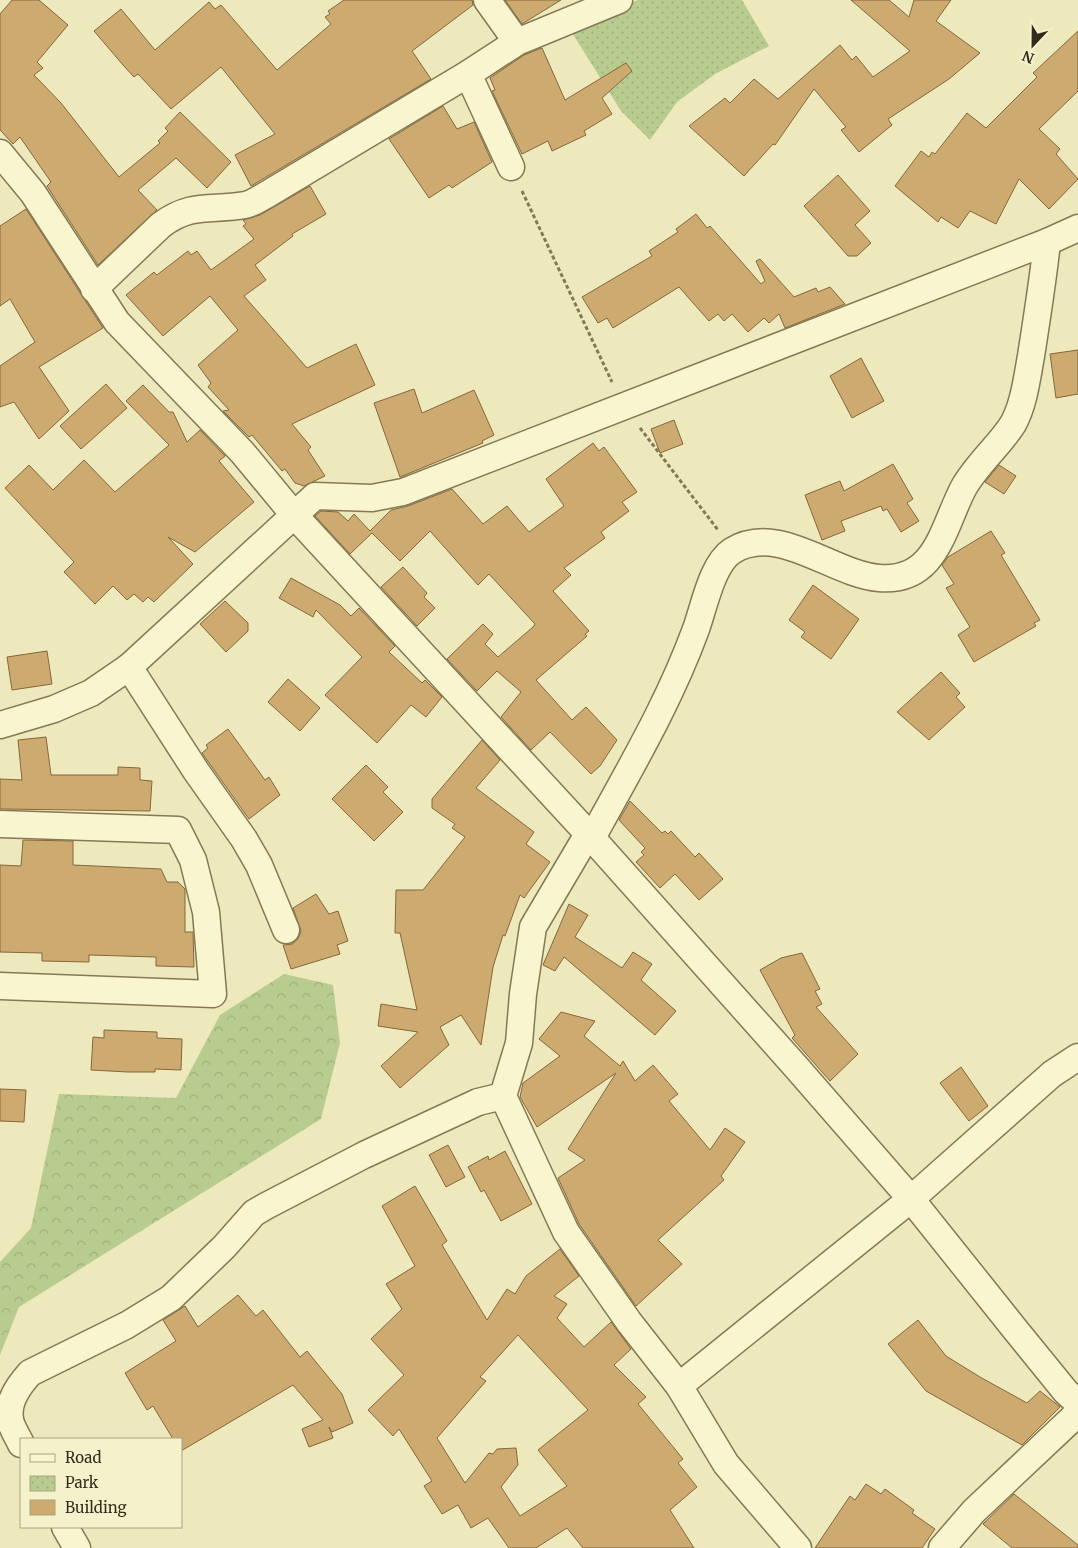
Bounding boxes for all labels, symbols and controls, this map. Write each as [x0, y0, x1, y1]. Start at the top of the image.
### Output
north arrow [1008, 20, 1058, 70]
text: N [1020, 47, 1037, 67]
legend [20, 1438, 182, 1528]
text: Road [65, 1448, 101, 1467]
text: Park [65, 1473, 99, 1492]
text: Building [65, 1498, 127, 1517]

